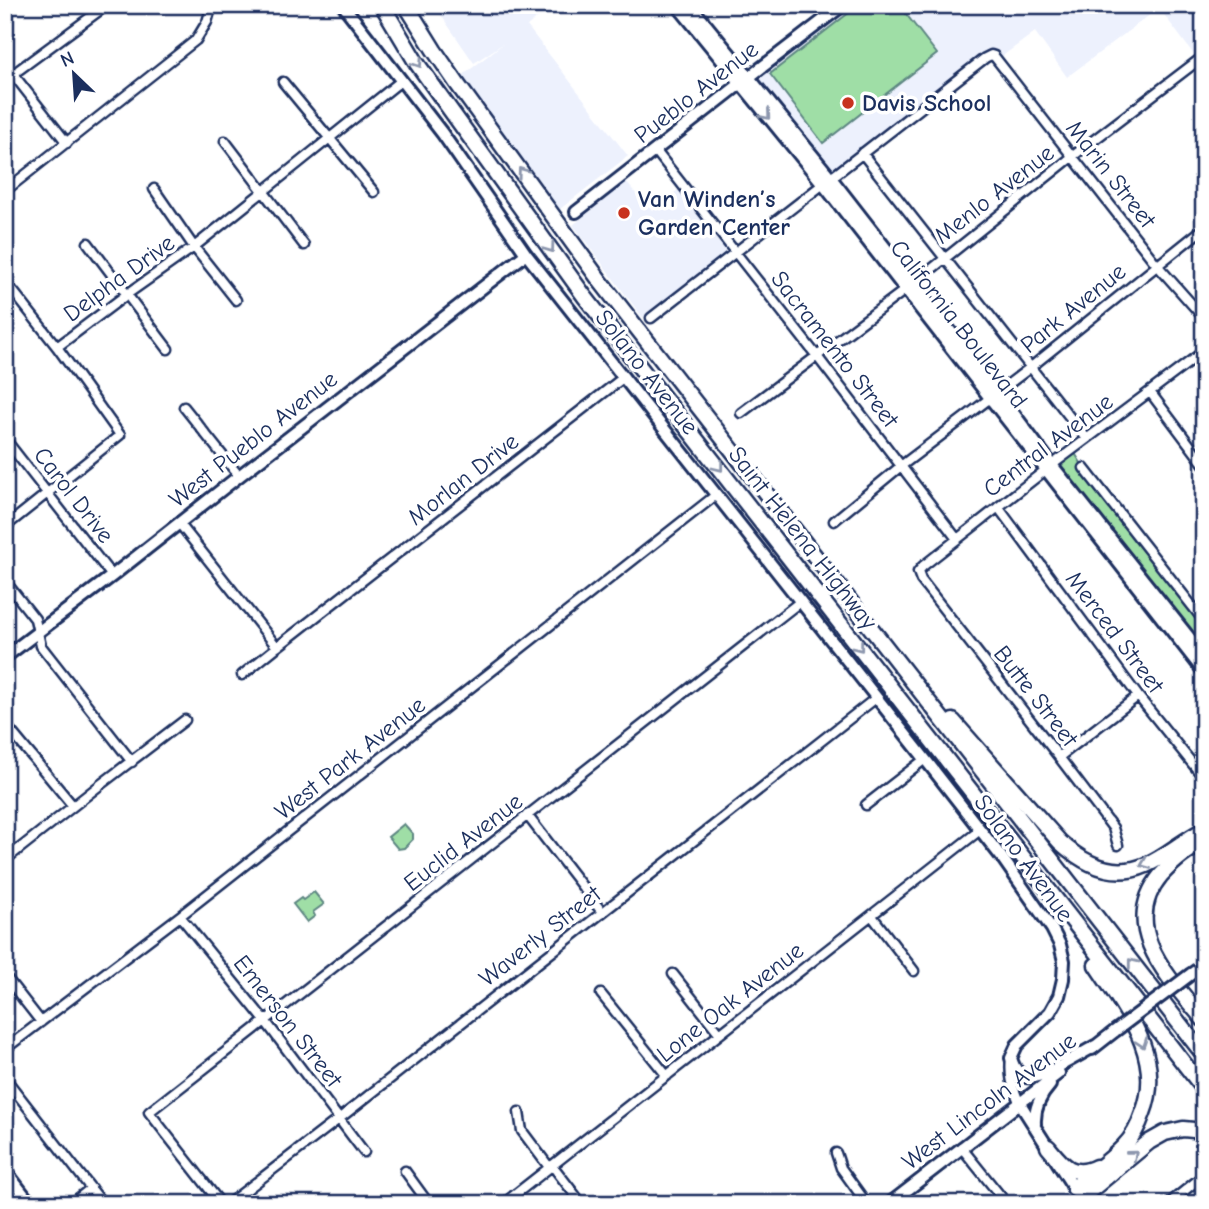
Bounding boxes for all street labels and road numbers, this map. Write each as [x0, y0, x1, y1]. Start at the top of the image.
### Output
street label: Pueblo Avenue [628, 35, 764, 149]
street label: Marin Street [1060, 115, 1162, 234]
street label: Menlo Avenue [928, 138, 1060, 250]
street label: Delpha Drive [58, 228, 180, 328]
street label: California Boulevard [885, 234, 1033, 414]
street label: Park Avenue [1015, 257, 1131, 359]
street label: Sacramento Street [765, 265, 905, 434]
street label: Solano Avenue [590, 304, 704, 440]
street label: West Pueblo Avenue [163, 365, 343, 513]
street label: Central Avenue [978, 387, 1118, 503]
street label: Morlan Drive [402, 427, 524, 531]
street label: Saint Helena Highway [723, 441, 883, 635]
street label: Carol Drive [28, 442, 120, 548]
street label: Merced Street [1060, 566, 1171, 699]
street label: Butte Street [988, 640, 1085, 753]
street label: West Park Avenue [269, 691, 431, 825]
street label: Euclid Avenue [398, 787, 528, 897]
street label: Solano Avenue [968, 789, 1080, 927]
street label: Waverly Street [474, 879, 607, 992]
street label: Lone Oak Avenue [651, 936, 809, 1068]
street label: Emerson Street [228, 949, 349, 1093]
street label: West Lincoln Avenue [896, 1026, 1082, 1176]

